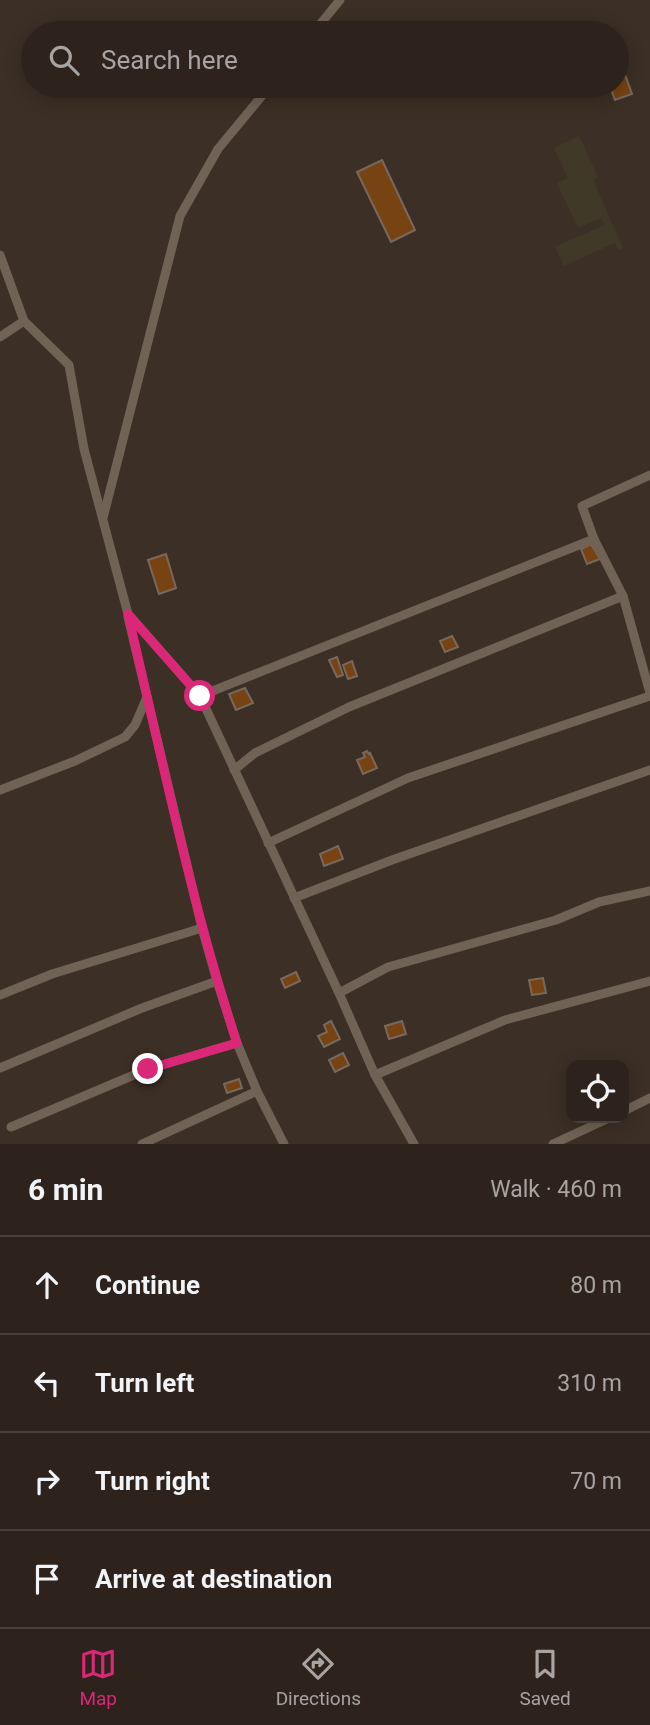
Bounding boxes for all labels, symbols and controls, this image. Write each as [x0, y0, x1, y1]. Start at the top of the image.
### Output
search box [21, 21, 629, 98]
icon: search [45, 41, 83, 79]
text: Search here [101, 45, 238, 75]
route start [184, 680, 215, 711]
route end [132, 1053, 163, 1084]
map controls [566, 1060, 629, 1123]
button: locate [566, 1060, 629, 1123]
text: 6 min [28, 1172, 103, 1207]
text: Walk · 460 m [490, 1176, 622, 1203]
icon: ahead [28, 1266, 66, 1304]
text: Continue [95, 1270, 200, 1300]
text: 80 m [570, 1272, 622, 1299]
icon: left [28, 1364, 66, 1402]
text: Turn left [95, 1368, 194, 1398]
text: 310 m [557, 1370, 622, 1397]
icon: right [28, 1462, 66, 1500]
text: Turn right [95, 1466, 210, 1496]
text: 70 m [570, 1468, 622, 1495]
icon: arrive [28, 1560, 66, 1598]
text: Arrive at destination [95, 1564, 332, 1594]
tab: Map [79, 1645, 117, 1710]
tab: Directions [276, 1645, 361, 1710]
tab: Saved [519, 1645, 571, 1710]

